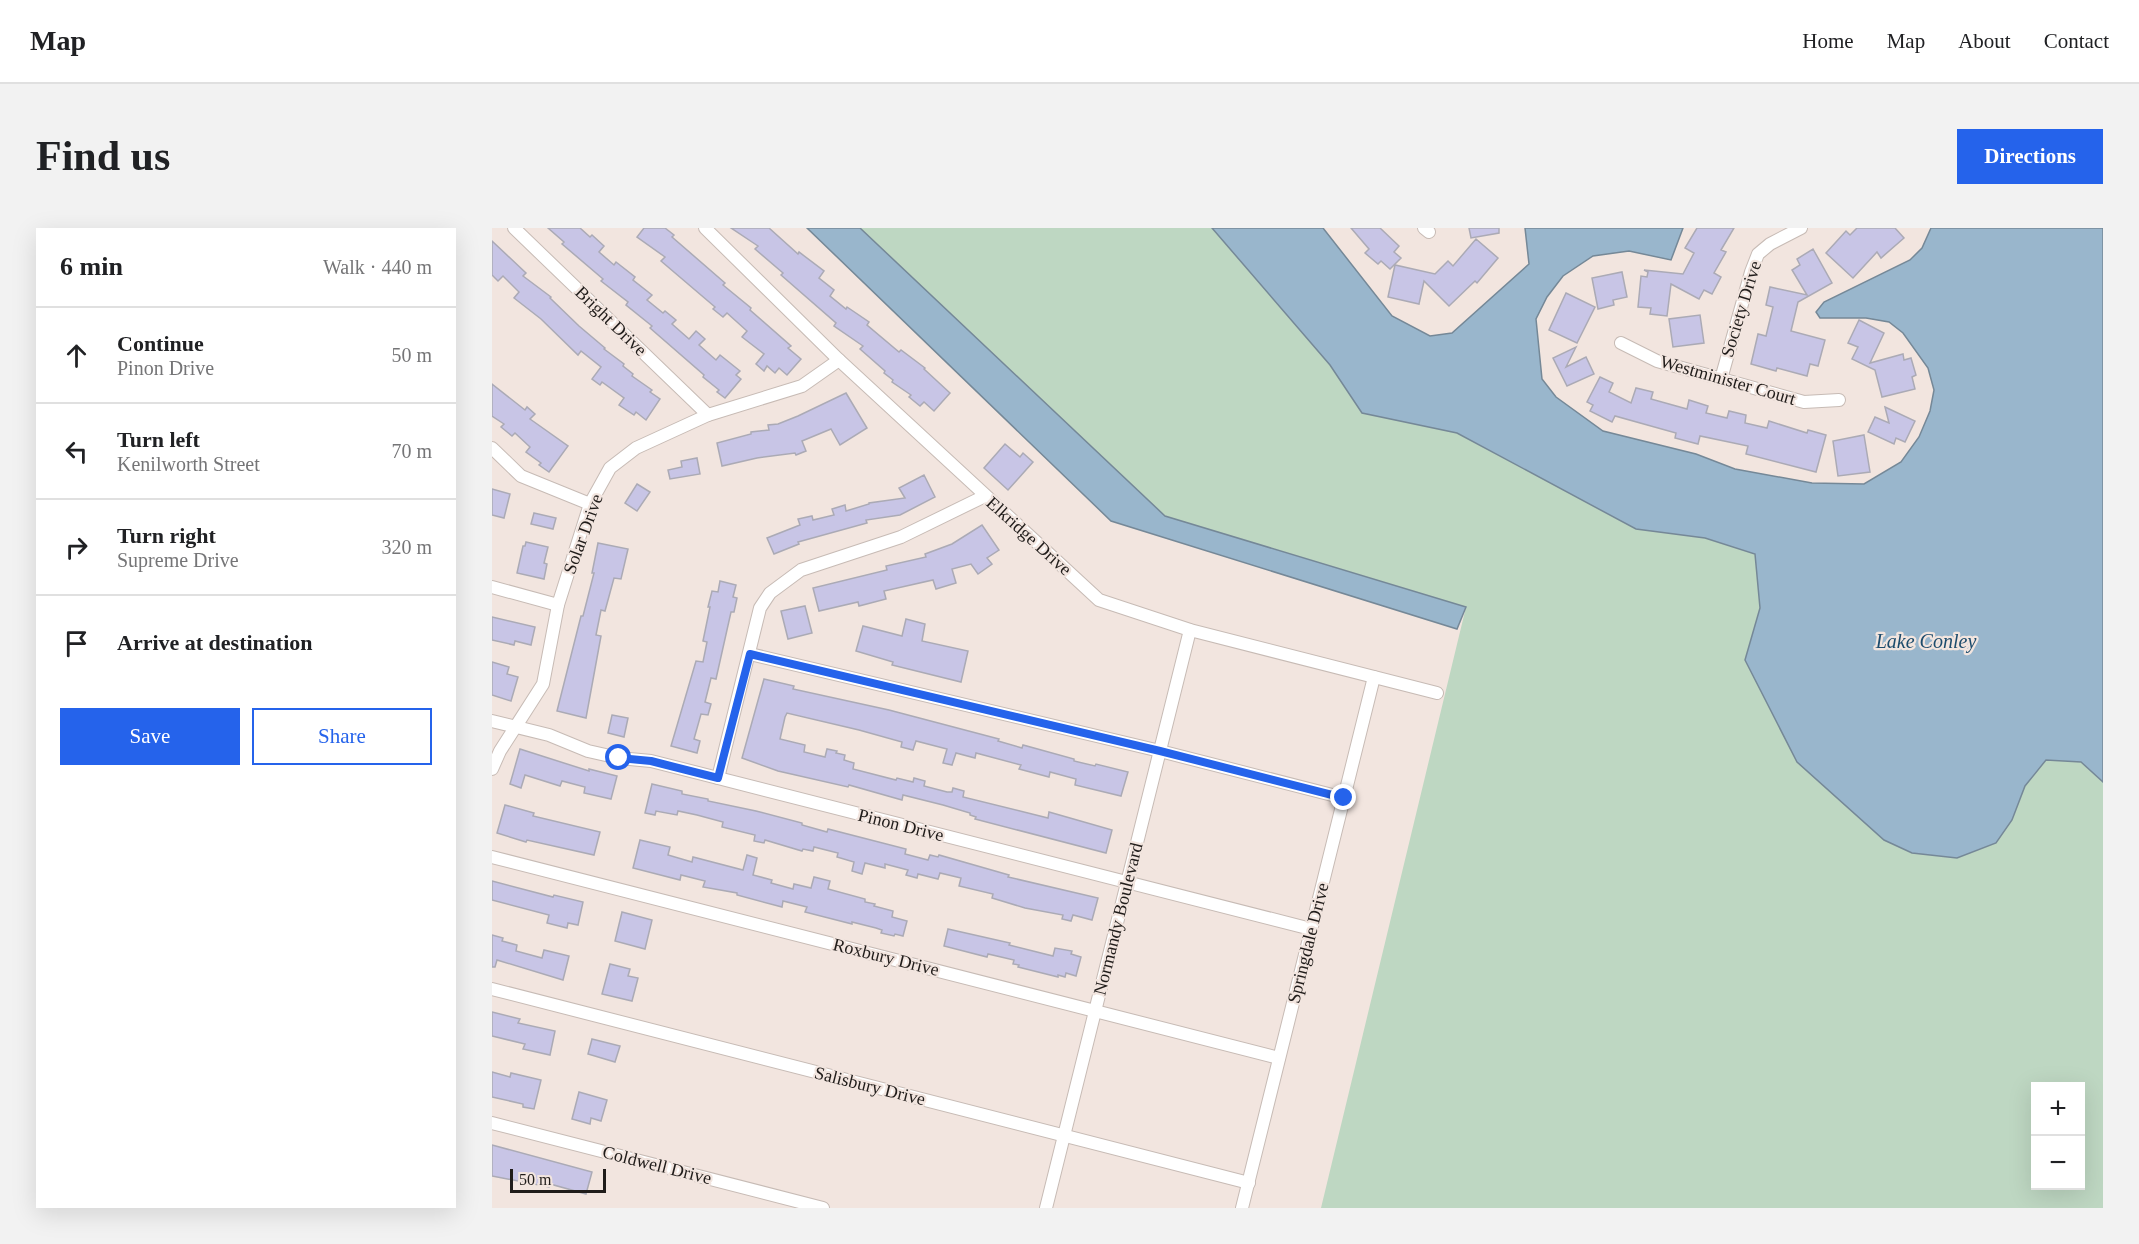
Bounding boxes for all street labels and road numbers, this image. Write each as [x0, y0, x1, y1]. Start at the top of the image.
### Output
street label: Society Drive [1717, 259, 1765, 359]
street label: Bright Drive [571, 282, 651, 360]
street label: Westminister Court [1658, 351, 1798, 409]
street label: Solar Drive [559, 491, 607, 577]
street label: Elkridge Drive [982, 493, 1076, 579]
street label: Pinon Drive [856, 805, 946, 845]
street label: Normandy Boulevard [1089, 841, 1147, 997]
street label: Springdale Drive [1283, 881, 1333, 1005]
street label: Roxbury Drive [831, 934, 941, 980]
street label: Salisbury Drive [813, 1063, 927, 1109]
street label: Coldwell Drive [600, 1142, 714, 1188]

